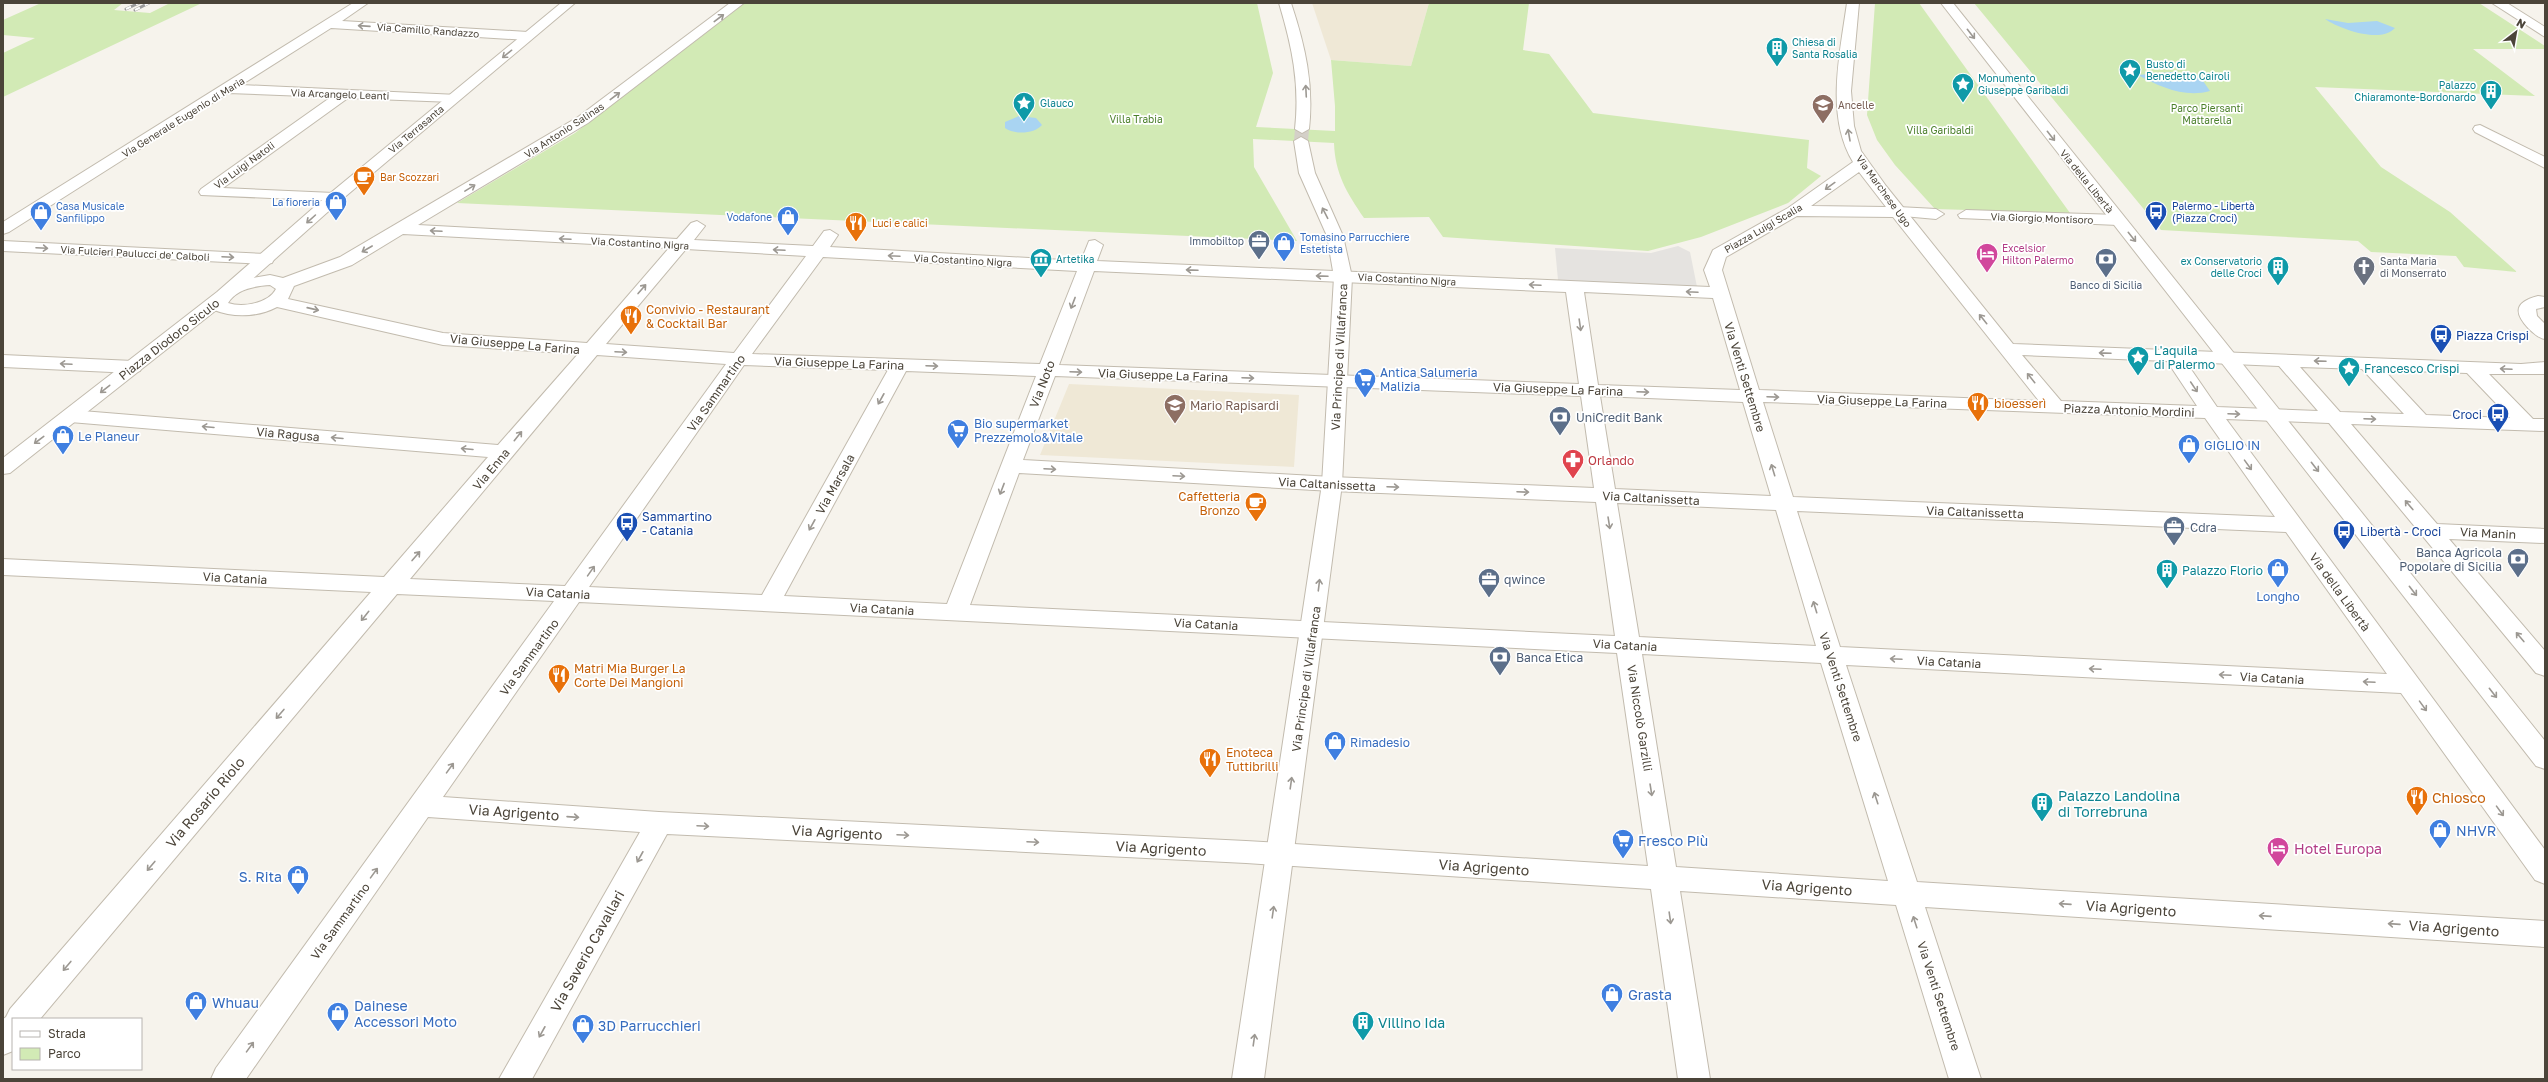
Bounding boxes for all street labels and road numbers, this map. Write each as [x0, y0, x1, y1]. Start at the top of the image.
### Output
street label: Via Camillo Randazzo [376, 20, 480, 40]
street label: Via Generale Eugenio di Maria [119, 74, 247, 160]
street label: Via Arcangelo Leanti [291, 86, 389, 102]
street label: Via Antonio Salinas [522, 100, 606, 160]
street label: Via Terrasanta [386, 102, 446, 156]
street label: Via Luigi Natoli [211, 139, 277, 191]
street label: Via della Libertà [2058, 147, 2116, 215]
street label: Via Marchese Ugo [1854, 153, 1914, 229]
street label: Piazza Luigi Scalia [1722, 201, 1804, 255]
street label: Via Giorgio Montisoro [1990, 210, 2094, 226]
street label: Via Costantino Nigra [590, 234, 690, 252]
street label: Via Fulcieri Paulucci de' Calboli [60, 243, 210, 263]
street label: Via Costantino Nigra [913, 251, 1013, 269]
street label: Via Costantino Nigra [1357, 270, 1457, 288]
street label: Via Principe di Villafranca [1328, 283, 1350, 431]
street label: Piazza Diodoro Siculo [116, 295, 222, 383]
street label: Via Venti Settembre [1721, 320, 1769, 434]
street label: Via Giuseppe La Farina [449, 331, 581, 357]
street label: Via Sammartino [684, 351, 748, 435]
street label: Via Giuseppe La Farina [774, 353, 904, 373]
street label: Via Noto [1026, 358, 1058, 410]
street label: Via Giuseppe La Farina [1098, 365, 1228, 385]
street label: Via Giuseppe La Farina [1493, 379, 1623, 399]
street label: Via Giuseppe La Farina [1817, 391, 1947, 411]
street label: Piazza Antonio Mordini [2063, 400, 2195, 420]
street label: Via Ragusa [256, 424, 320, 444]
street label: Via Enna [469, 445, 513, 493]
street label: Via Marsala [812, 451, 858, 517]
street label: Via Caltanissetta [1278, 474, 1376, 494]
street label: Via Caltanissetta [1602, 488, 1700, 508]
street label: Via Caltanissetta [1926, 503, 2024, 521]
street label: Via Manin [2460, 524, 2516, 542]
street label: Via della Libertà [2306, 550, 2374, 634]
street label: Via Catania [202, 569, 268, 587]
street label: Via Catania [525, 584, 591, 602]
street label: Via Catania [849, 600, 915, 618]
street label: Via Principe di Villafranca [1288, 605, 1324, 753]
street label: Via Catania [1173, 615, 1239, 633]
street label: Via Sammartino [496, 616, 562, 698]
street label: Via Venti Settembre [1816, 630, 1866, 744]
street label: Via Catania [1592, 636, 1658, 654]
street label: Via Catania [1916, 653, 1982, 671]
street label: Via Niccolò Garzilli [1624, 664, 1656, 772]
street label: Via Catania [2239, 669, 2305, 687]
street label: Via Rosario Riolo [162, 753, 248, 851]
street label: Via Agrigento [468, 800, 560, 824]
street label: Via Agrigento [791, 821, 883, 843]
street label: Via Agrigento [1115, 837, 1207, 859]
street label: Via Agrigento [1438, 855, 1530, 879]
street label: Via Agrigento [1761, 875, 1853, 899]
street label: Via Sammartino [307, 880, 373, 962]
street label: Via Saverio Cavallari [546, 887, 628, 1015]
street label: Via Agrigento [2085, 896, 2177, 920]
street label: Via Agrigento [2408, 916, 2500, 940]
street label: Via Venti Settembre [1914, 939, 1964, 1053]

